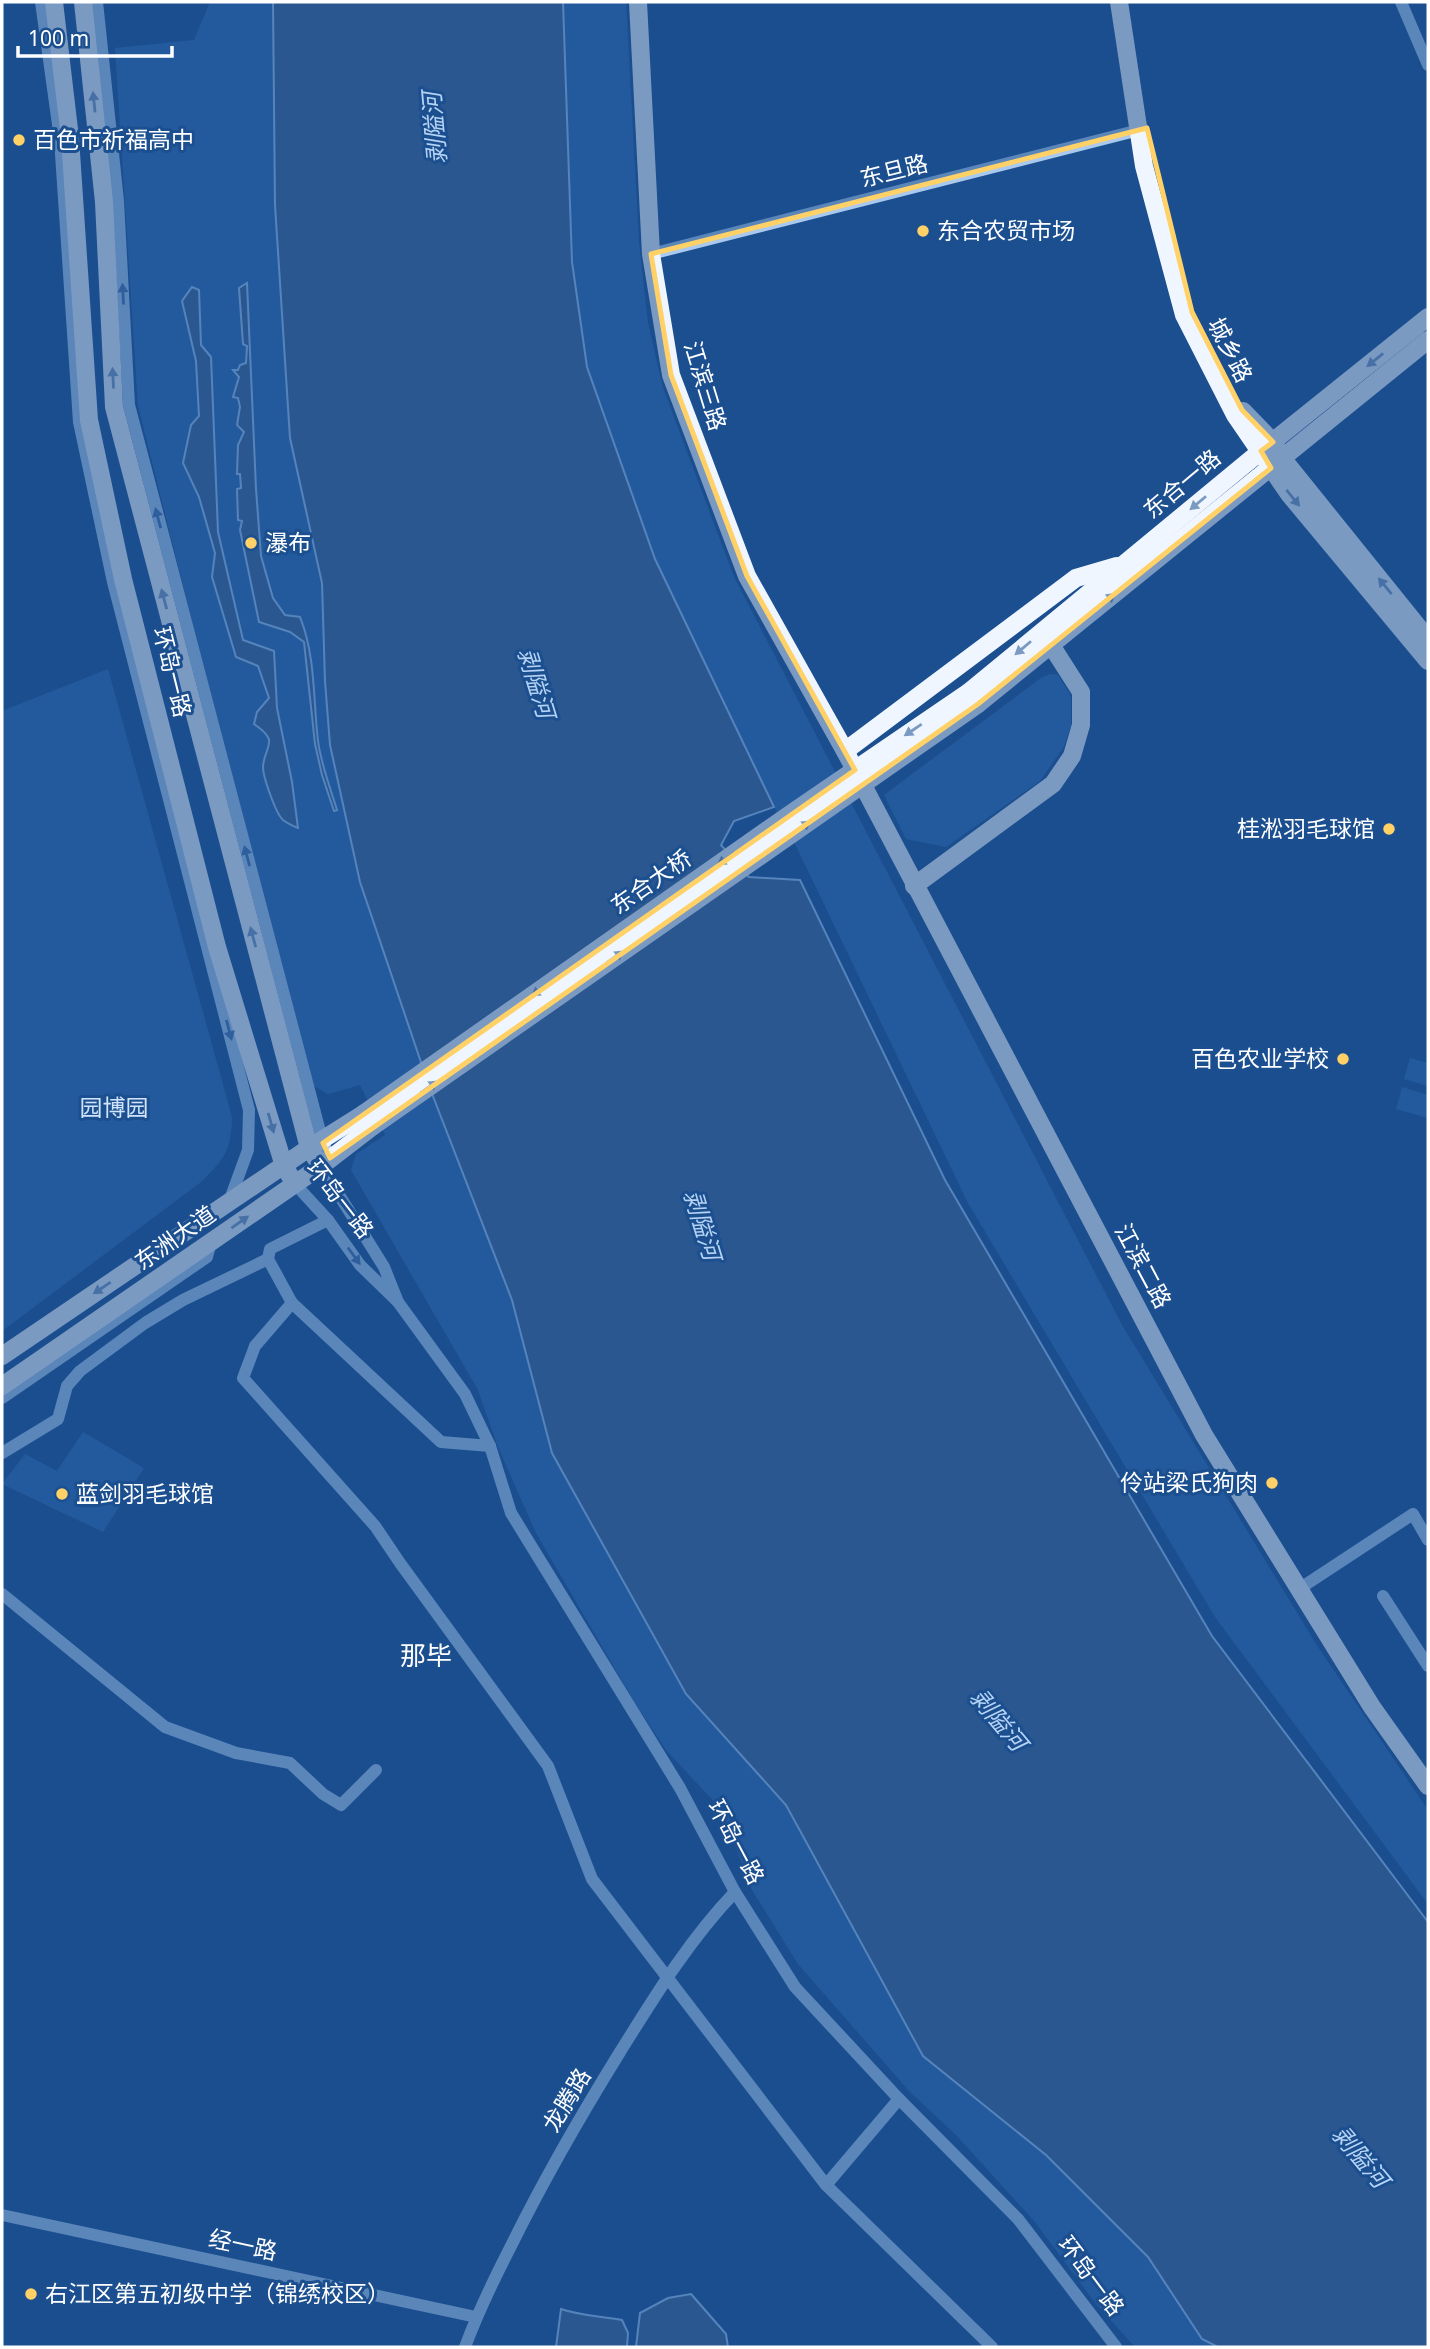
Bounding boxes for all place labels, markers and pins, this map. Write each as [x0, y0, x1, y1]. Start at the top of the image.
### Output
place label: 百色市祈福高中 [33, 123, 194, 155]
marker: 百色市祈福高中 [11, 132, 27, 148]
place label: 东合农贸市场 [937, 214, 1075, 246]
marker: 东合农贸市场 [915, 223, 931, 239]
place label: 瀑布 [265, 526, 311, 558]
marker: 瀑布 [243, 535, 259, 551]
place label: 桂淞羽毛球馆 [1237, 812, 1375, 844]
marker: 桂淞羽毛球馆 [1381, 821, 1397, 837]
place label: 百色农业学校 [1191, 1042, 1329, 1074]
marker: 百色农业学校 [1335, 1051, 1351, 1067]
place label: 伶站梁氏狗肉 [1120, 1466, 1258, 1498]
marker: 伶站梁氏狗肉 [1264, 1475, 1280, 1491]
place label: 蓝剑羽毛球馆 [76, 1477, 214, 1509]
marker: 蓝剑羽毛球馆 [54, 1486, 70, 1502]
place label: 右江区第五初级中学（锦绣校区） [45, 2277, 390, 2309]
marker: 右江区第五初级中学（锦绣校区） [23, 2286, 39, 2302]

